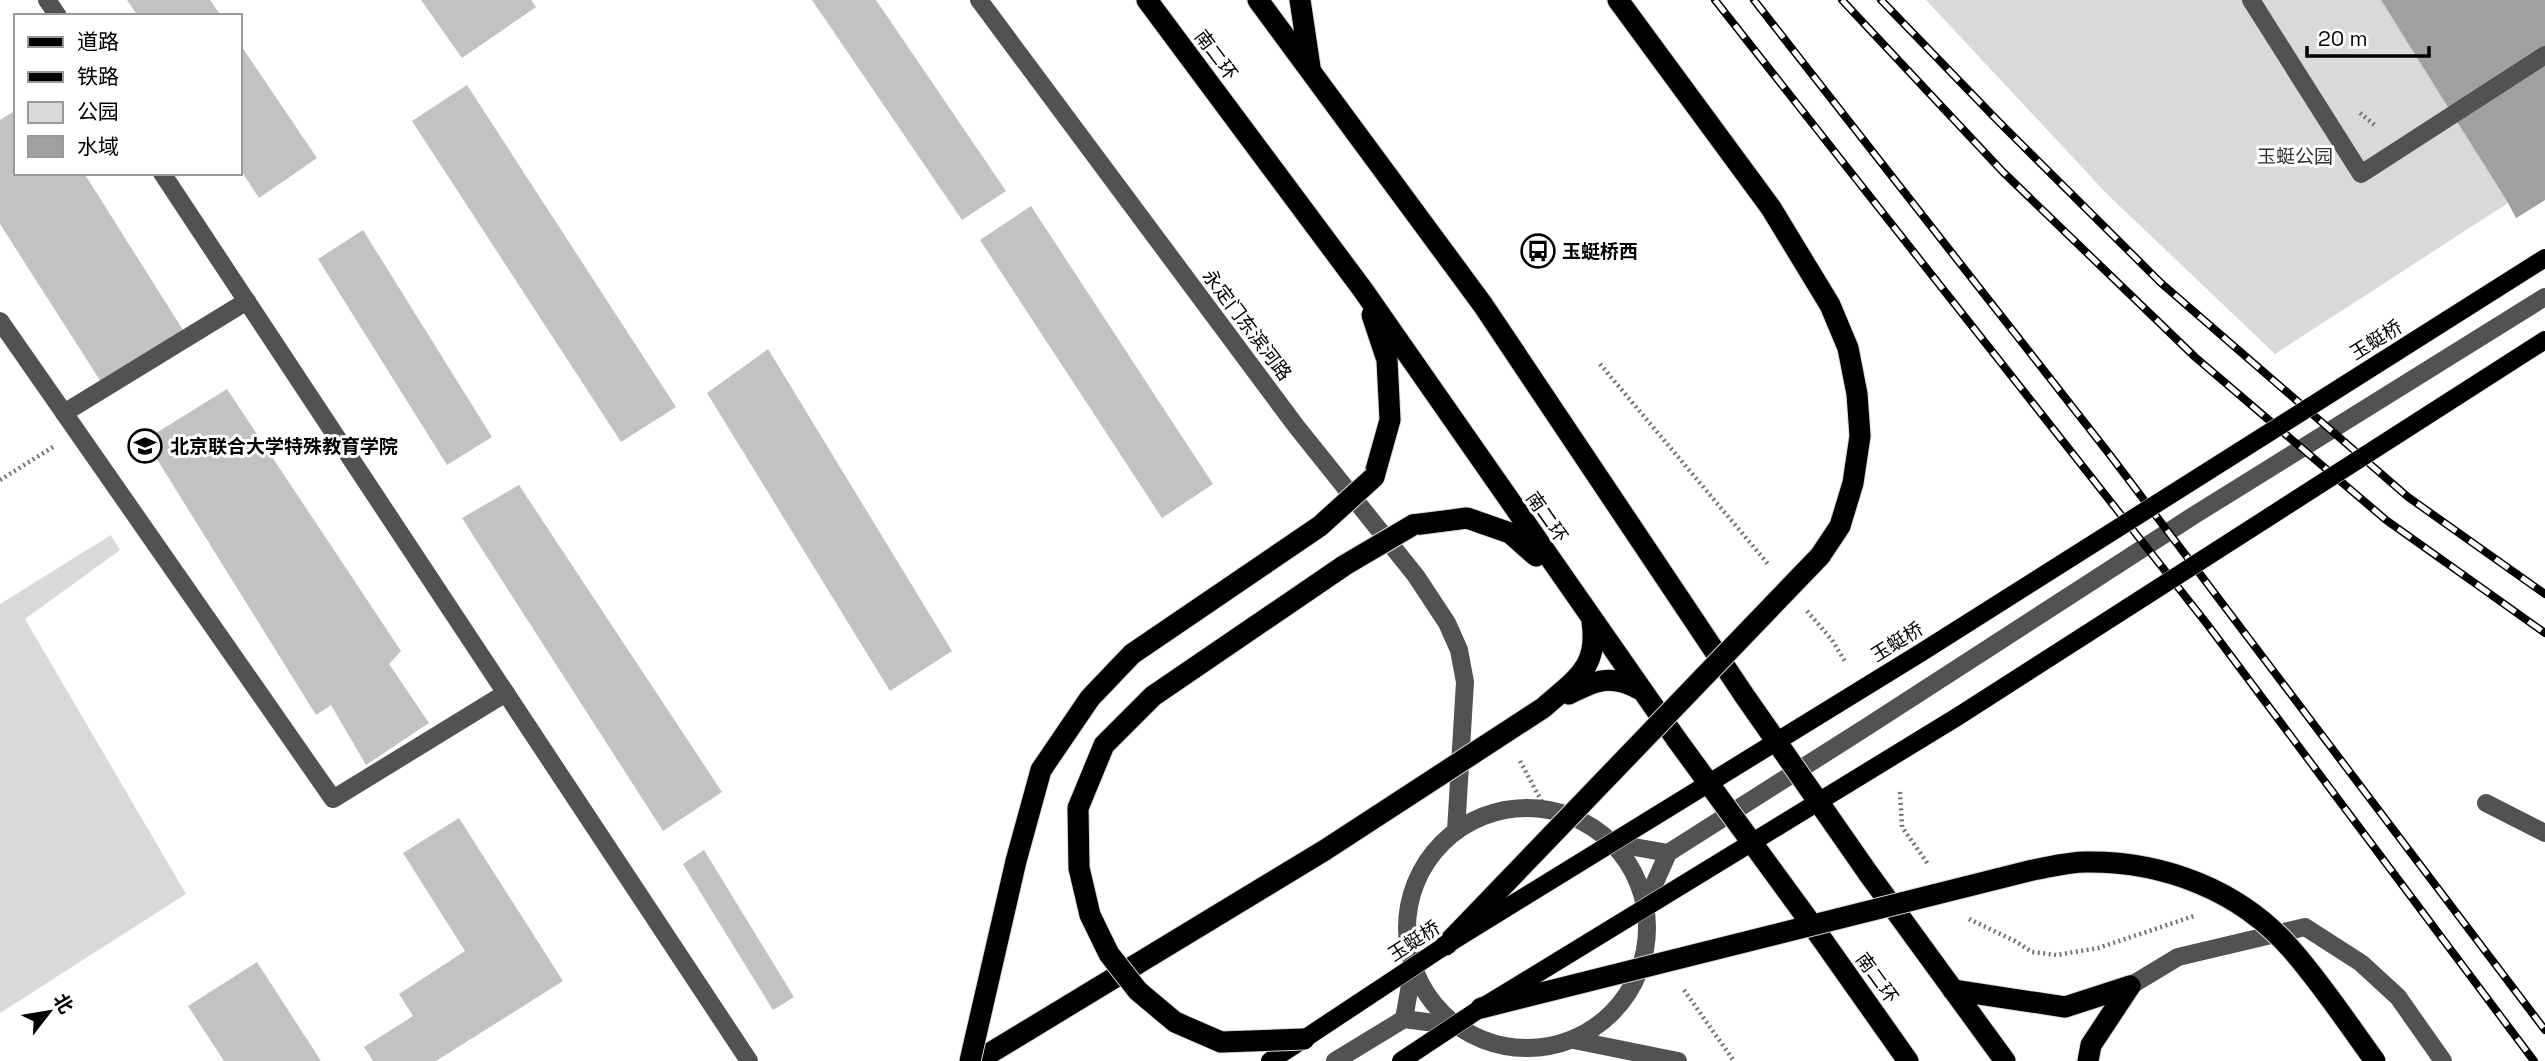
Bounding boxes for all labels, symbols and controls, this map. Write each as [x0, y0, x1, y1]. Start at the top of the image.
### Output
legend [14, 14, 242, 175]
scale bar [2307, 14, 2430, 58]
street label: 南二环 [1189, 25, 1243, 85]
text: 20 m [2318, 25, 2368, 52]
text: 道路 [77, 28, 119, 55]
text: 铁路 [77, 63, 119, 90]
text: 公园 [77, 98, 119, 125]
text: 水域 [77, 133, 119, 160]
park label: 玉蜓公园 [2257, 144, 2333, 169]
bus stop icon: 玉蜓桥西 [1519, 232, 1557, 270]
place label: 玉蜓桥西 [1562, 239, 1638, 264]
street label: 永定门东滨河路 [1197, 264, 1297, 386]
street label: 玉蜓桥 [2345, 314, 2407, 366]
school or university icon: 北京联合大学特殊教育学院 [126, 427, 164, 465]
place label: 北京联合大学特殊教育学院 [170, 434, 398, 459]
street label: 南二环 [1520, 486, 1574, 548]
street label: 玉蜓桥 [1866, 616, 1928, 668]
street label: 玉蜓桥 [1383, 915, 1445, 967]
street label: 南二环 [1850, 948, 1904, 1008]
north arrow [14, 977, 84, 1047]
text: 北 [48, 989, 79, 1018]

